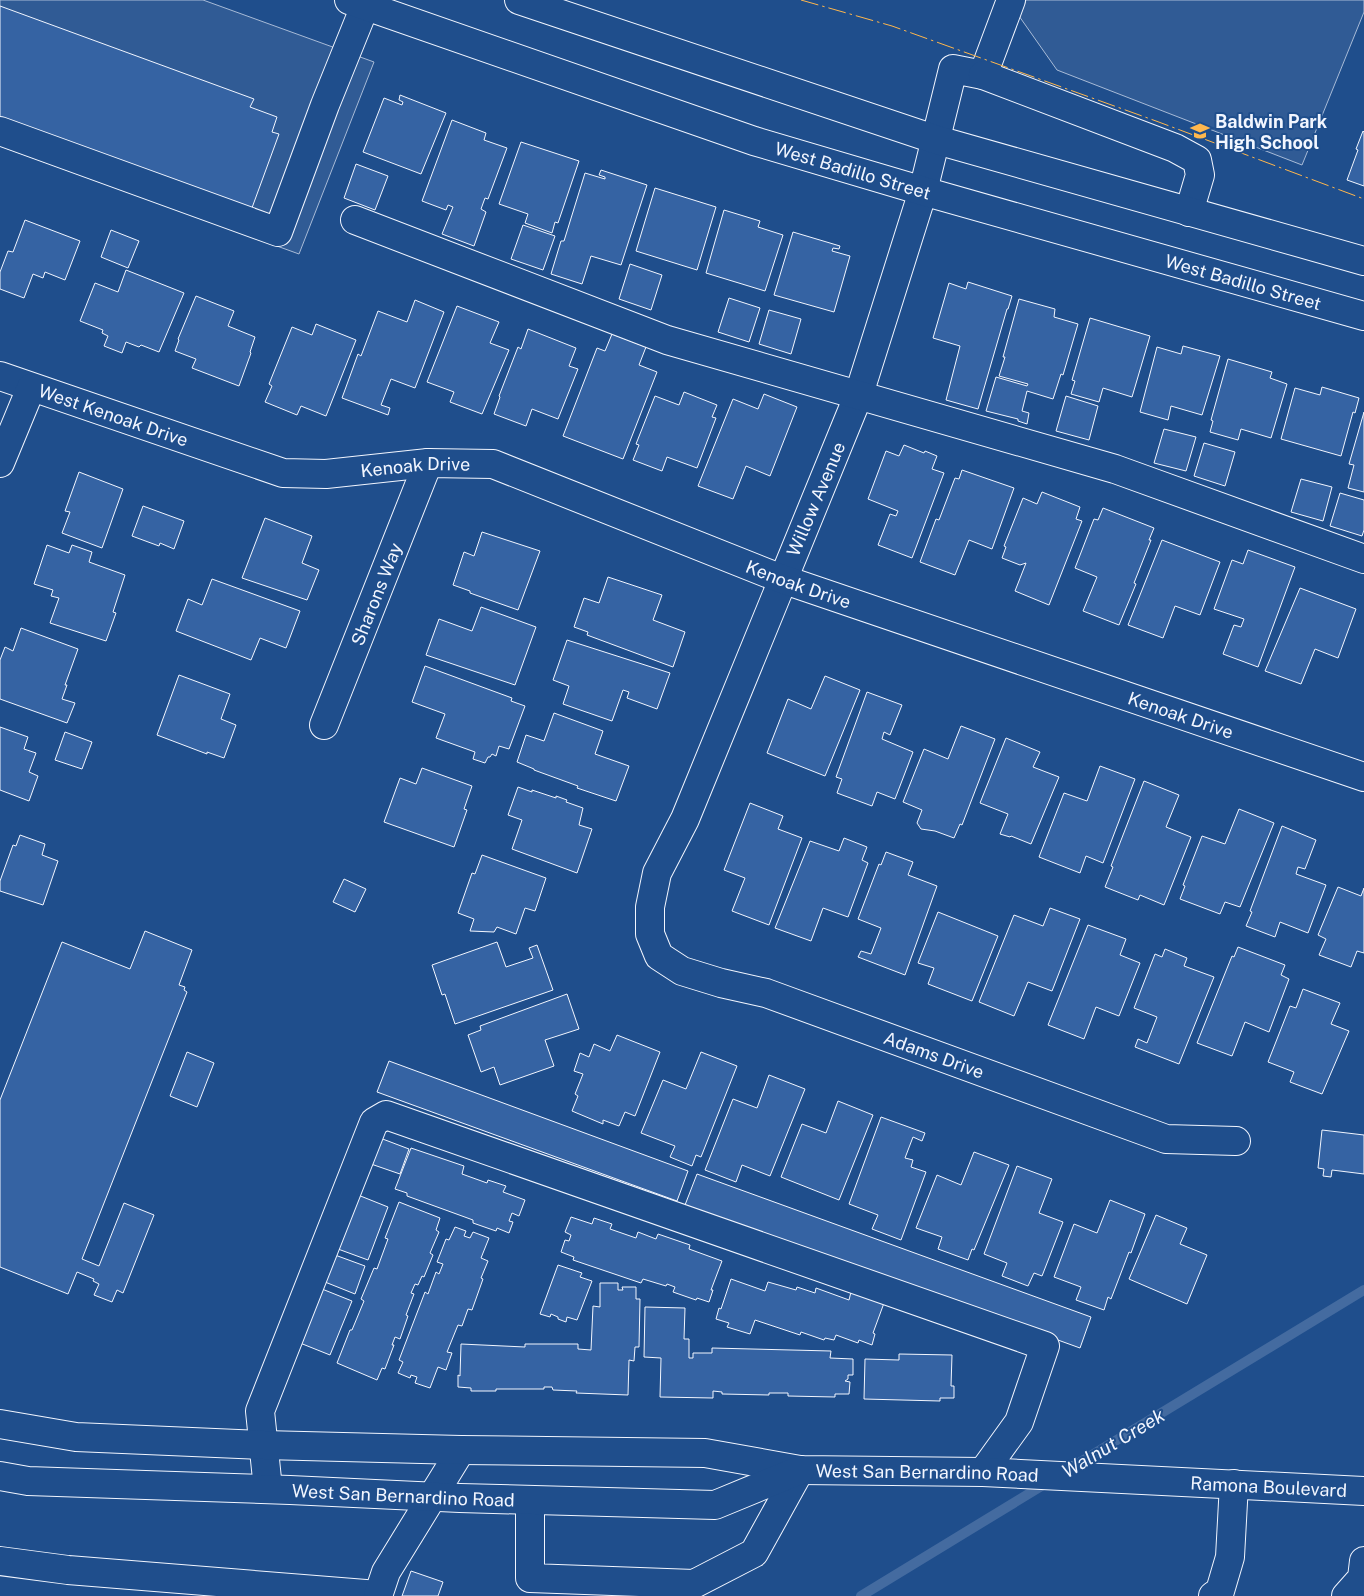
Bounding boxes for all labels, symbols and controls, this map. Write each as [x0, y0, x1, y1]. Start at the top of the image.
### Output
place label: Baldwin Park High School [1215, 111, 1328, 153]
school or university icon: Baldwin Park High School [1189, 120, 1211, 142]
street label: West Badillo Street [772, 137, 933, 203]
street label: West Badillo Street [1163, 250, 1324, 314]
street label: West Kenoak Drive [36, 380, 191, 450]
street label: Willow Avenue [782, 439, 850, 559]
street label: Kenoak Drive [360, 452, 470, 481]
street label: Sharons Way [346, 539, 406, 648]
street label: Kenoak Drive [743, 555, 854, 612]
street label: Kenoak Drive [1125, 687, 1236, 742]
street label: Adams Drive [881, 1026, 987, 1082]
water label: Walnut Creek [1058, 1403, 1169, 1482]
street label: West San Bernardino Road [815, 1460, 1039, 1485]
street label: Ramona Boulevard [1190, 1472, 1348, 1501]
street label: West San Bernardino Road [291, 1480, 515, 1510]

